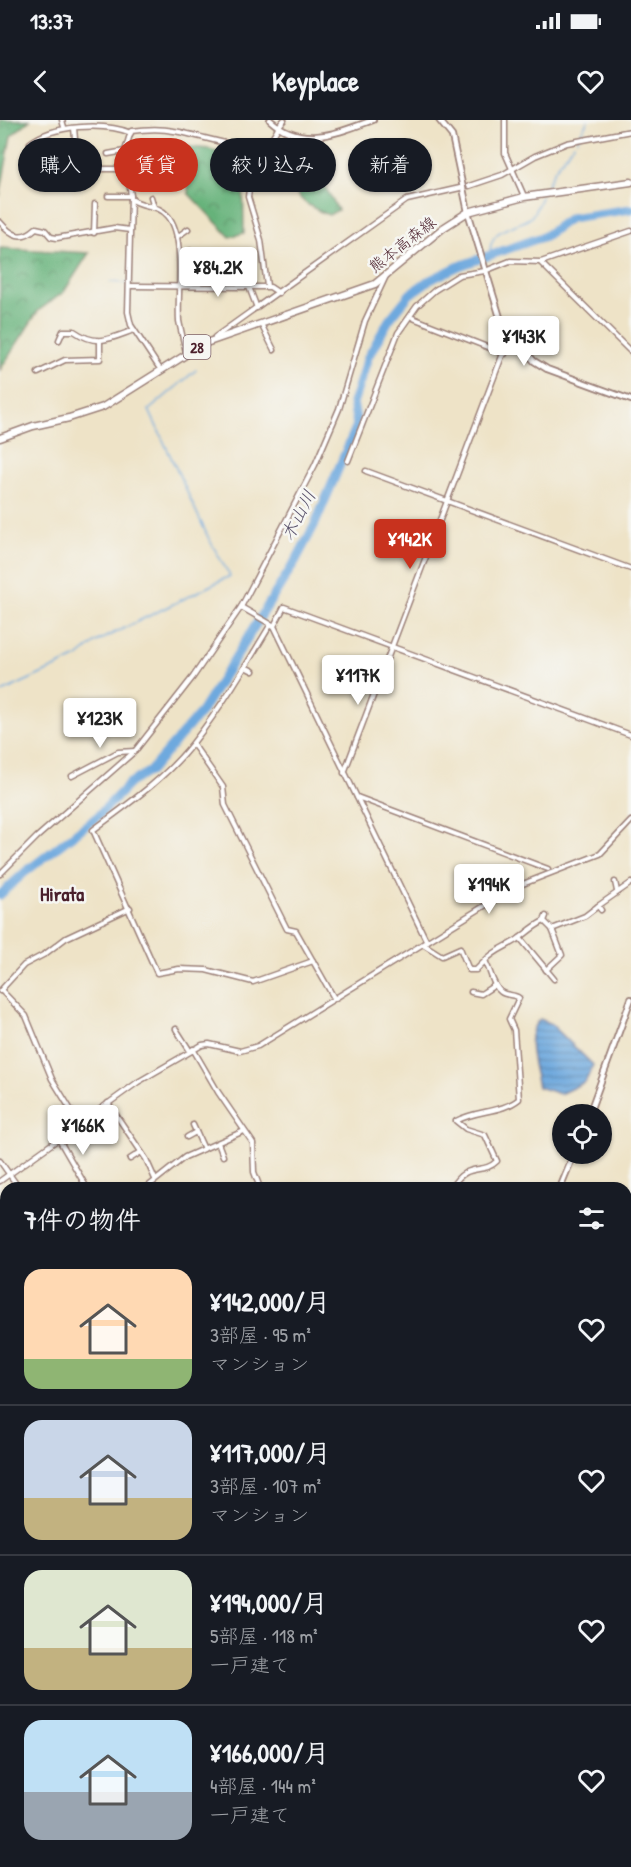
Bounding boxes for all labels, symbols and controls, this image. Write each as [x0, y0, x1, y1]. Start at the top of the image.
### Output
text: 13:37 [30, 6, 74, 36]
text: Keyplace [272, 63, 359, 99]
icon: back [24, 65, 57, 98]
icon: heart [574, 65, 607, 98]
chip: 購入 [18, 138, 102, 192]
chip: 賃貸 [114, 138, 198, 192]
chip: 絞り込み [210, 138, 336, 192]
chip: 新着 [348, 138, 432, 192]
street label: 熊本高森線 [364, 211, 440, 277]
pin: ¥84.2K [169, 247, 267, 298]
text: ¥84.2K [193, 253, 243, 280]
pin: ¥143K [482, 316, 566, 367]
text: ¥143K [502, 322, 546, 349]
road number: 28 [184, 335, 210, 359]
water label: 木山川 [275, 485, 321, 545]
pin: ¥142K [368, 519, 452, 570]
text: ¥142K [388, 525, 432, 552]
pin: ¥117K [316, 655, 400, 706]
text: ¥117K [336, 661, 380, 688]
pin: ¥123K [58, 698, 142, 749]
text: ¥123K [77, 704, 123, 731]
pin: ¥194K [447, 864, 531, 915]
text: ¥194K [468, 870, 510, 897]
district label: Hirata [40, 880, 84, 907]
map controls [552, 1104, 612, 1164]
button: locate [552, 1104, 612, 1164]
pin: ¥166K [41, 1105, 125, 1156]
text: ¥166K [62, 1111, 104, 1138]
text: 7件の物件 [24, 1202, 141, 1237]
icon: filters [575, 1202, 608, 1235]
text: ¥142,000/月 [210, 1284, 331, 1319]
icon: home [72, 1293, 144, 1365]
icon: heart [575, 1313, 608, 1346]
text: 3部屋 · 95 m² [210, 1321, 311, 1348]
text: マンション [210, 1350, 309, 1377]
text: ¥117,000/月 [210, 1435, 331, 1470]
icon: home [72, 1444, 144, 1516]
icon: heart [575, 1464, 608, 1497]
text: 3部屋 · 107 m² [210, 1472, 321, 1499]
text: マンション [210, 1501, 309, 1528]
text: ¥194,000/月 [210, 1585, 328, 1620]
icon: home [72, 1594, 144, 1666]
icon: heart [575, 1614, 608, 1647]
text: 5部屋 · 118 m² [210, 1622, 318, 1649]
text: 一戸建て [210, 1651, 290, 1678]
text: ¥166,000/月 [210, 1735, 329, 1770]
icon: home [72, 1744, 144, 1816]
icon: heart [575, 1764, 608, 1797]
text: 4部屋 · 144 m² [210, 1772, 316, 1799]
text: 一戸建て [210, 1801, 290, 1828]

